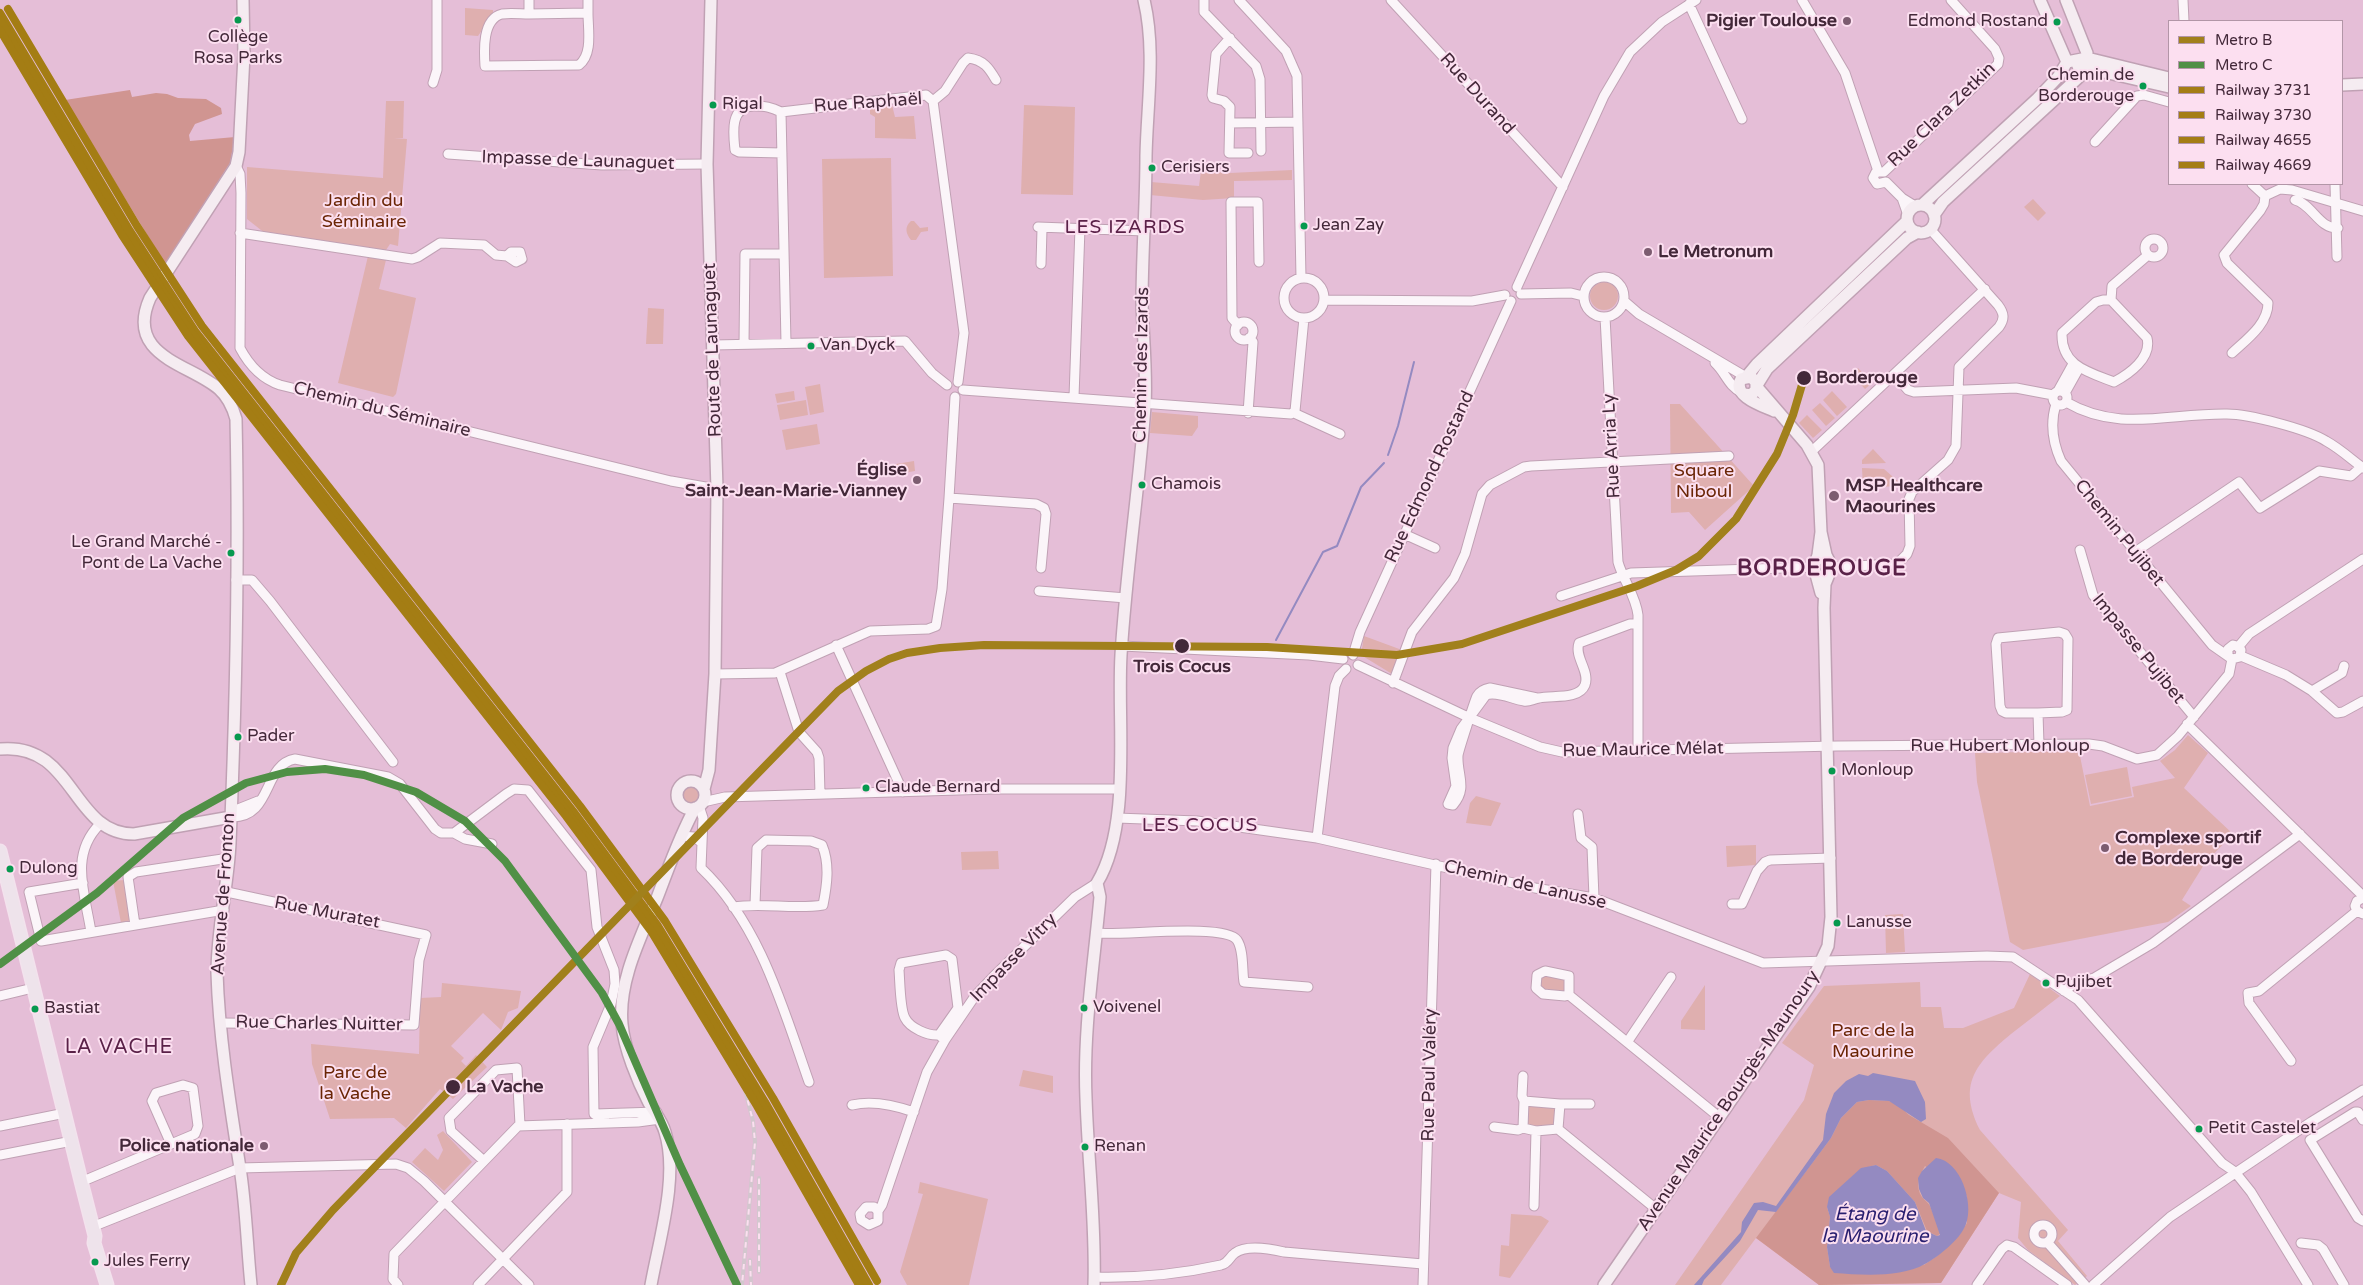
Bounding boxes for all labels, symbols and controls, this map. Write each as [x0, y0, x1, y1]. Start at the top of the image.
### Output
place label: Pigier Toulouse [1706, 10, 1837, 32]
place label: Edmond Rostand [1908, 12, 2048, 32]
marker: Collège Rosa Parks [233, 15, 243, 25]
marker: Pigier Toulouse [1841, 15, 1853, 27]
marker: Edmond Rostand [2052, 17, 2062, 27]
legend [2168, 20, 2343, 185]
place label: Collège Rosa Parks [194, 28, 282, 68]
text: Metro B [2215, 31, 2272, 49]
street label: Rue Durand [1435, 49, 1519, 139]
text: Metro C [2215, 56, 2272, 74]
street label: Rue Clara Zetkin [1884, 58, 2000, 172]
place label: Chemin de Borderouge [2038, 66, 2134, 106]
marker: Chemin de Borderouge [2138, 81, 2148, 91]
text: Railway 3731 [2215, 81, 2311, 99]
street label: Rue Raphaël [813, 88, 923, 118]
place label: Rigal [722, 95, 763, 115]
marker: Rigal [708, 100, 718, 110]
text: Railway 3730 [2215, 106, 2311, 124]
text: Railway 4655 [2215, 131, 2311, 149]
street label: Impasse de Launaguet [481, 147, 675, 175]
text: Railway 4669 [2215, 156, 2311, 174]
place label: Cerisiers [1161, 158, 1230, 178]
marker: Cerisiers [1147, 163, 1157, 173]
park label: Jardin du Séminaire [322, 190, 406, 232]
place label: Jean Zay [1313, 216, 1384, 236]
district label: LES IZARDS [1063, 217, 1187, 239]
marker: Jean Zay [1299, 221, 1309, 231]
place label: Le Metronum [1658, 241, 1773, 263]
marker: Le Metronum [1642, 246, 1654, 258]
street label: Route de Launaguet [699, 262, 727, 438]
street label: Chemin des Izards [1130, 287, 1154, 443]
place label: Van Dyck [820, 336, 895, 356]
marker: Van Dyck [806, 341, 816, 351]
place label: Borderouge [1816, 367, 1918, 389]
marker: Borderouge [1795, 369, 1813, 387]
street label: Chemin du Séminaire [291, 378, 473, 442]
street label: Rue Edmond Rostand [1381, 388, 1479, 566]
street label: Rue Arria Ly [1598, 393, 1626, 499]
place label: Église Saint-Jean-Marie-Vianney [685, 459, 907, 502]
park label: Square Niboul [1674, 460, 1734, 502]
marker: Église Saint-Jean-Marie-Vianney [911, 474, 923, 486]
place label: Chamois [1151, 475, 1221, 495]
place label: MSP Healthcare Maourines [1845, 475, 1983, 518]
street label: Chemin Pujibet [2069, 475, 2169, 591]
marker: Chamois [1137, 480, 1147, 490]
marker: MSP Healthcare Maourines [1827, 489, 1841, 503]
place label: Le Grand Marché - Pont de La Vache [71, 533, 222, 573]
marker: Le Grand Marché - Pont de La Vache [226, 548, 236, 558]
district label: BORDEROUGE [1736, 556, 1908, 582]
street label: Impasse Pujibet [2087, 590, 2189, 708]
marker: Trois Cocus [1173, 637, 1191, 655]
place label: Trois Cocus [1133, 656, 1231, 678]
place label: Pader [247, 727, 294, 747]
marker: Pader [233, 732, 243, 742]
street label: Rue Hubert Monloup [1910, 735, 2090, 757]
street label: Rue Maurice Mélat [1562, 738, 1724, 762]
place label: Monloup [1841, 761, 1914, 781]
marker: Monloup [1827, 766, 1837, 776]
place label: Claude Bernard [875, 778, 1000, 798]
marker: Claude Bernard [861, 783, 871, 793]
street label: Avenue de Fronton [208, 812, 240, 976]
district label: LES COCUS [1141, 815, 1259, 837]
place label: Complexe sportif de Borderouge [2115, 827, 2261, 870]
marker: Complexe sportif de Borderouge [2099, 842, 2111, 854]
street label: Chemin de Lanusse [1442, 856, 1608, 914]
place label: Dulong [19, 859, 78, 879]
marker: Dulong [5, 864, 15, 874]
street label: Rue Muratet [272, 892, 382, 934]
street label: Impasse Vitry [966, 909, 1062, 1007]
place label: Lanusse [1846, 913, 1912, 933]
marker: Lanusse [1832, 918, 1842, 928]
street label: Avenue Maurice Bourgès-Maunoury [1634, 967, 1824, 1235]
place label: Pujibet [2055, 973, 2112, 993]
marker: Pujibet [2041, 978, 2051, 988]
place label: Voivenel [1093, 998, 1161, 1018]
place label: Bastiat [44, 999, 100, 1019]
marker: Voivenel [1079, 1003, 1089, 1013]
marker: Bastiat [30, 1004, 40, 1014]
street label: Rue Paul Valéry [1418, 1008, 1442, 1142]
street label: Rue Charles Nuitter [235, 1012, 403, 1036]
park label: Parc de la Maourine [1831, 1020, 1915, 1062]
district label: LA VACHE [64, 1036, 174, 1060]
park label: Parc de la Vache [319, 1062, 391, 1104]
place label: La Vache [466, 1076, 544, 1098]
marker: La Vache [444, 1078, 462, 1096]
place label: Petit Castelet [2208, 1119, 2316, 1139]
marker: Petit Castelet [2194, 1124, 2204, 1134]
place label: Police nationale [119, 1135, 254, 1157]
place label: Renan [1094, 1137, 1146, 1157]
marker: Police nationale [258, 1140, 270, 1152]
marker: Renan [1080, 1142, 1090, 1152]
water label: Étang de la Maourine [1822, 1204, 1928, 1248]
place label: Jules Ferry [104, 1252, 190, 1272]
marker: Jules Ferry [90, 1257, 100, 1267]

